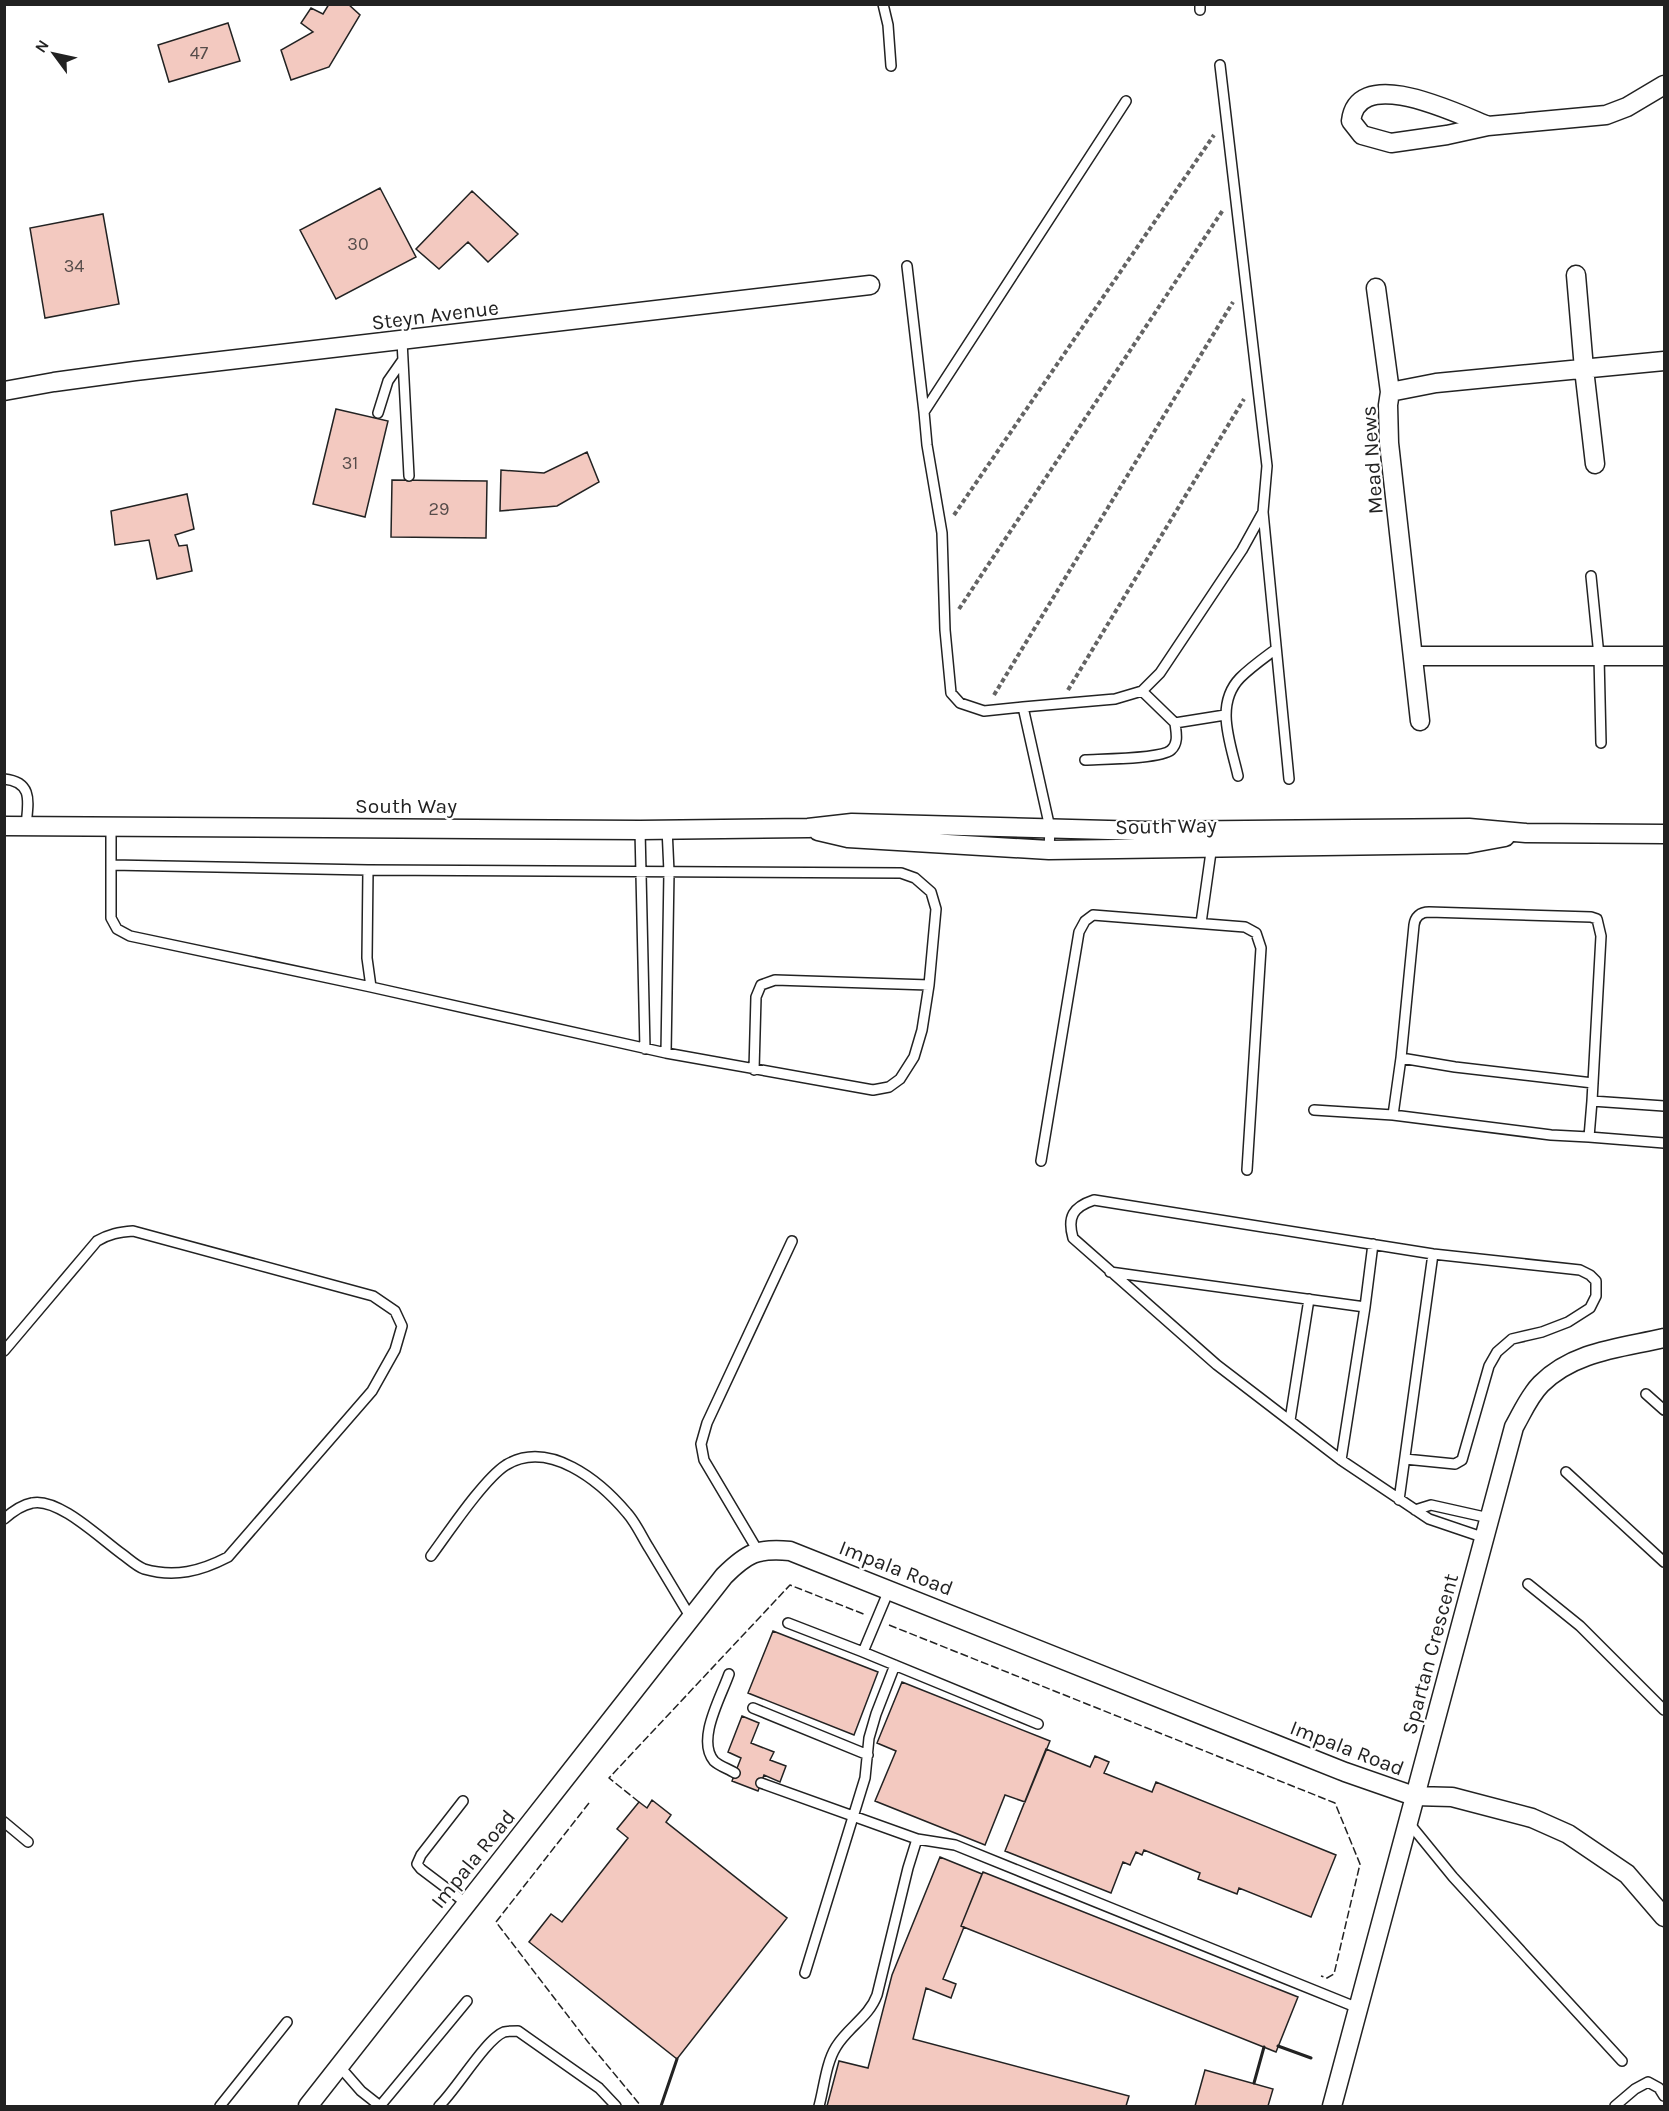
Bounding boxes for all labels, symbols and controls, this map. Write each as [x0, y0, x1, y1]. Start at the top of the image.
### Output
north arrow [24, 24, 84, 84]
text: N [31, 36, 53, 56]
house number: 47 [190, 42, 209, 64]
house number: 30 [347, 233, 369, 255]
house number: 34 [64, 255, 84, 277]
street label: Steyn Avenue [370, 295, 500, 335]
street label: Mead News [1356, 405, 1388, 515]
house number: 31 [342, 452, 358, 474]
house number: 29 [429, 498, 449, 520]
street label: South Way [355, 794, 457, 818]
street label: South Way [1115, 813, 1217, 839]
street label: Impala Road [836, 1535, 956, 1601]
street label: Spartan Crescent [1397, 1571, 1463, 1737]
street label: Impala Road [1287, 1715, 1407, 1781]
street label: Impala Road [426, 1805, 520, 1913]

